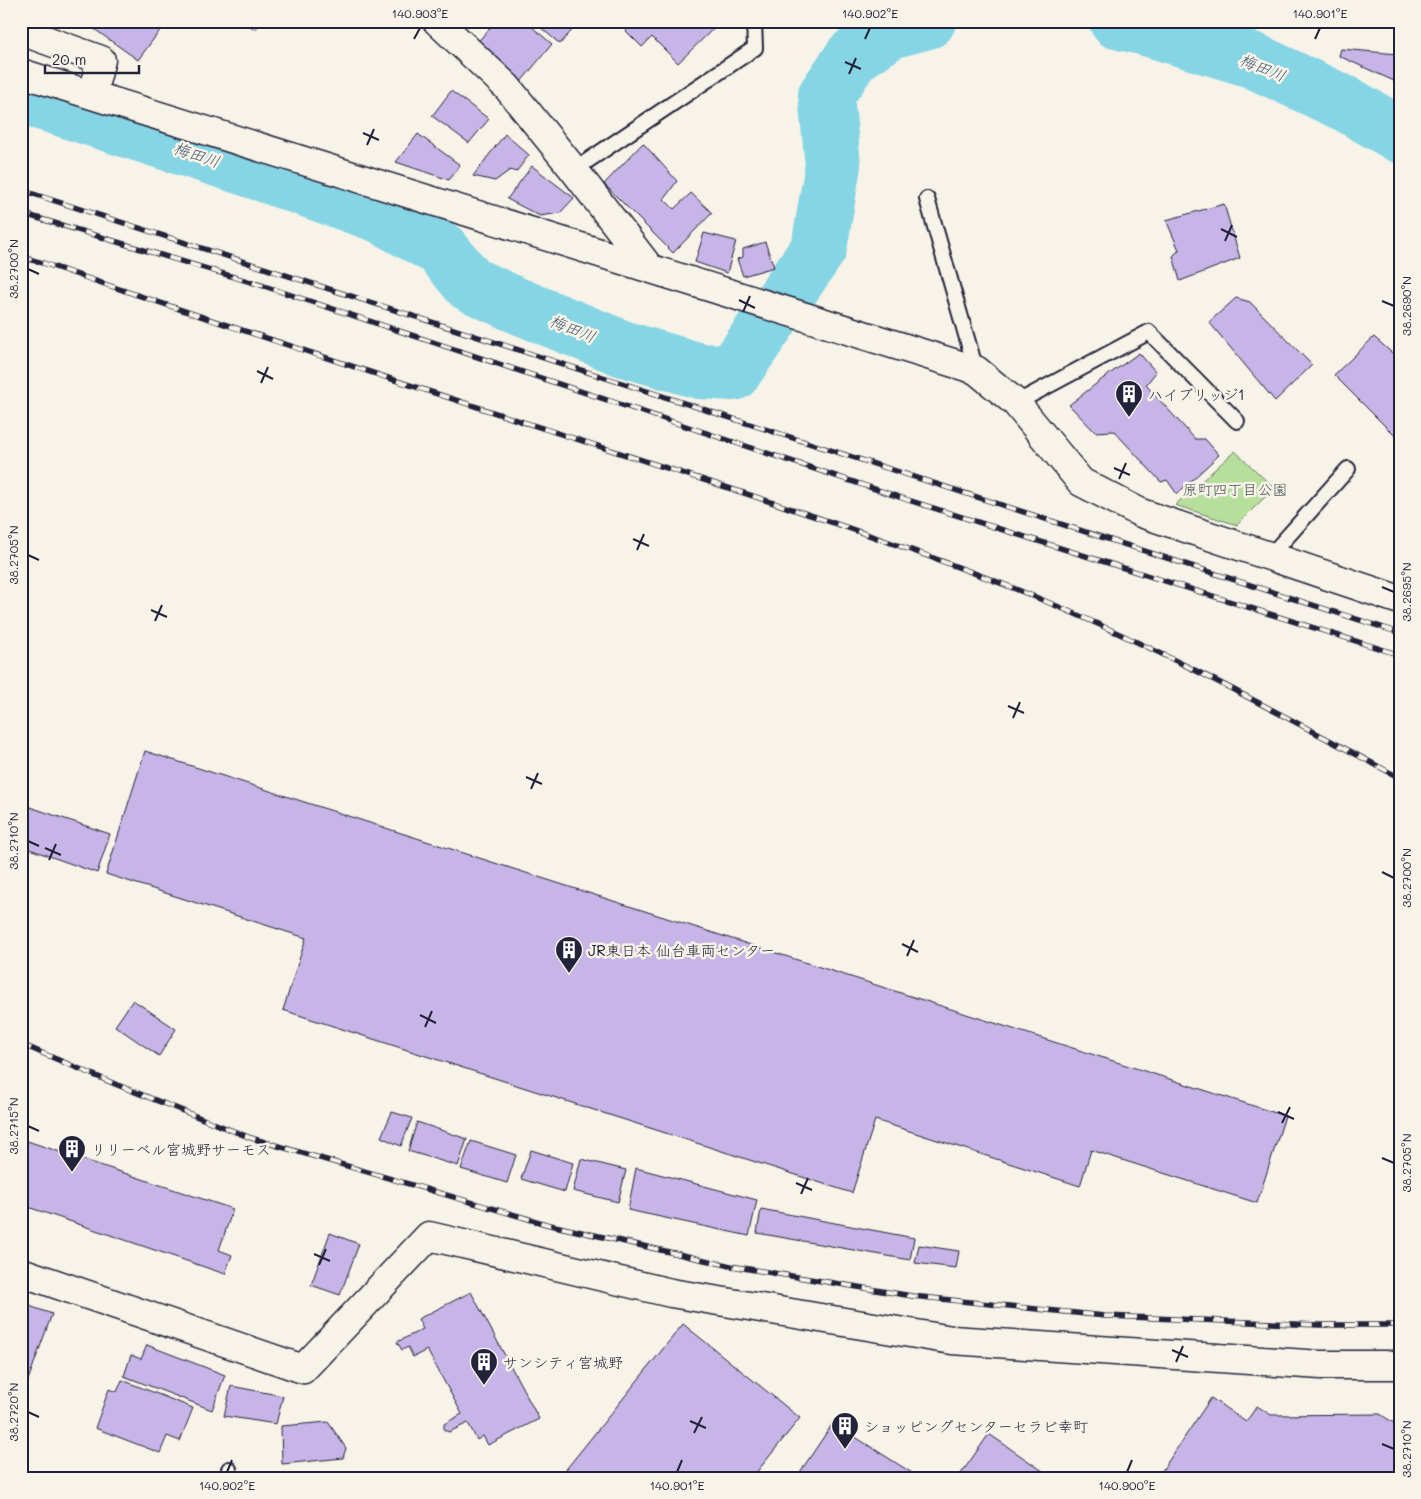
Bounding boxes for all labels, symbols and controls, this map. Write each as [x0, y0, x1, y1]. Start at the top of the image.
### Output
text: 140.903°E [392, 5, 448, 21]
text: 140.902°E [842, 5, 898, 21]
text: 140.901°E [1293, 5, 1347, 21]
scale bar [45, 42, 139, 74]
water label: 梅田川 [1237, 48, 1289, 86]
text: 20 m [52, 49, 86, 69]
water label: 梅田川 [171, 137, 223, 171]
text: 38.2700°N [5, 239, 21, 299]
text: 38.2690°N [1398, 276, 1414, 336]
water label: 梅田川 [547, 309, 599, 347]
building icon: ハイブリッジ1 [1114, 379, 1144, 418]
place label: ハイブリッジ1 [1148, 384, 1245, 404]
park label: 原町四丁目公園 [1182, 479, 1288, 499]
text: 38.2705°N [5, 525, 21, 585]
text: 38.2695°N [1398, 562, 1414, 622]
text: 38.2710°N [5, 812, 21, 870]
text: 38.2700°N [1398, 848, 1414, 908]
building icon: JR東日本 仙台車両センター [554, 935, 584, 974]
place label: JR東日本 仙台車両センター [588, 940, 775, 960]
text: 38.2715°N [5, 1097, 21, 1155]
text: 38.2705°N [1398, 1133, 1414, 1193]
building icon: リリーベル宮城野サーモス [57, 1134, 87, 1173]
place label: リリーベル宮城野サーモス [91, 1139, 271, 1159]
building icon: サンシティ宮城野 [469, 1347, 499, 1386]
place label: サンシティ宮城野 [503, 1352, 623, 1372]
text: 38.2720°N [5, 1383, 21, 1441]
building icon: ショッピングセンターセラビ幸町 [830, 1411, 860, 1450]
place label: ショッピングセンターセラビ幸町 [864, 1416, 1089, 1436]
text: 38.2710°N [1398, 1420, 1414, 1478]
text: 140.902°E [199, 1477, 255, 1493]
text: 140.901°E [650, 1477, 704, 1493]
text: 140.900°E [1099, 1477, 1156, 1493]

